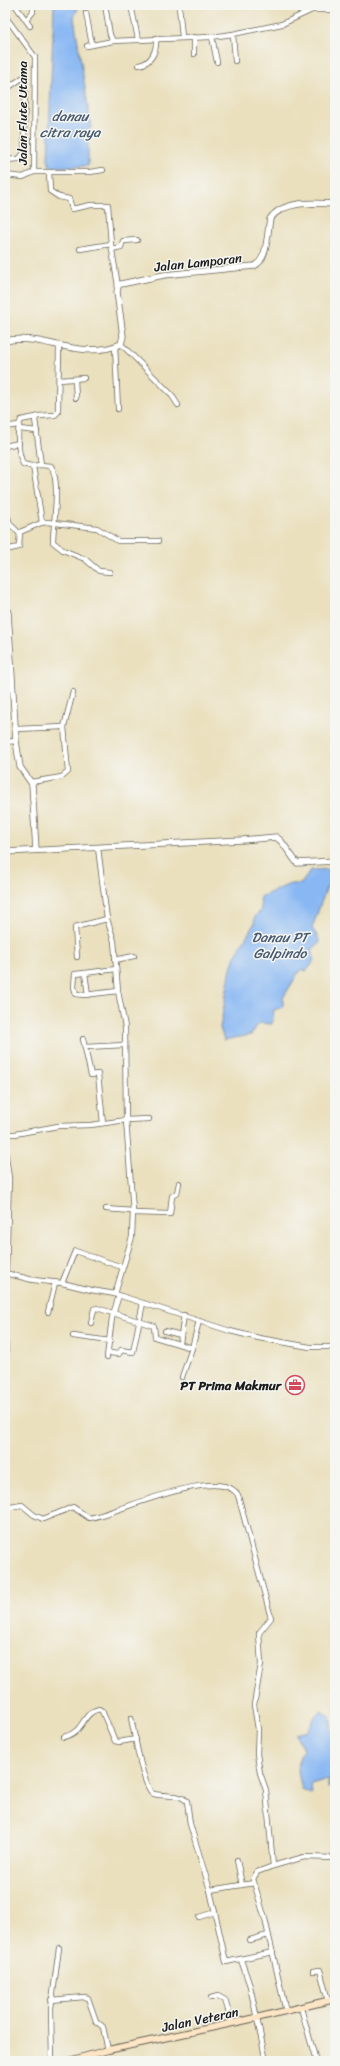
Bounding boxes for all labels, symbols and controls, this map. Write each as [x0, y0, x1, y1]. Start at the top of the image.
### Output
street label: Jalan Flute Utama [11, 61, 34, 166]
water label: danau citra raya [40, 104, 101, 145]
street label: Jalan Lamporan [152, 246, 243, 279]
water label: Danau PT Galpindo [252, 925, 311, 966]
place label: PT Prima Makmur [180, 1374, 283, 1397]
office icon: PT Prima Makmur [284, 1374, 306, 1396]
street label: Jalan Veteran [159, 2000, 241, 2039]

